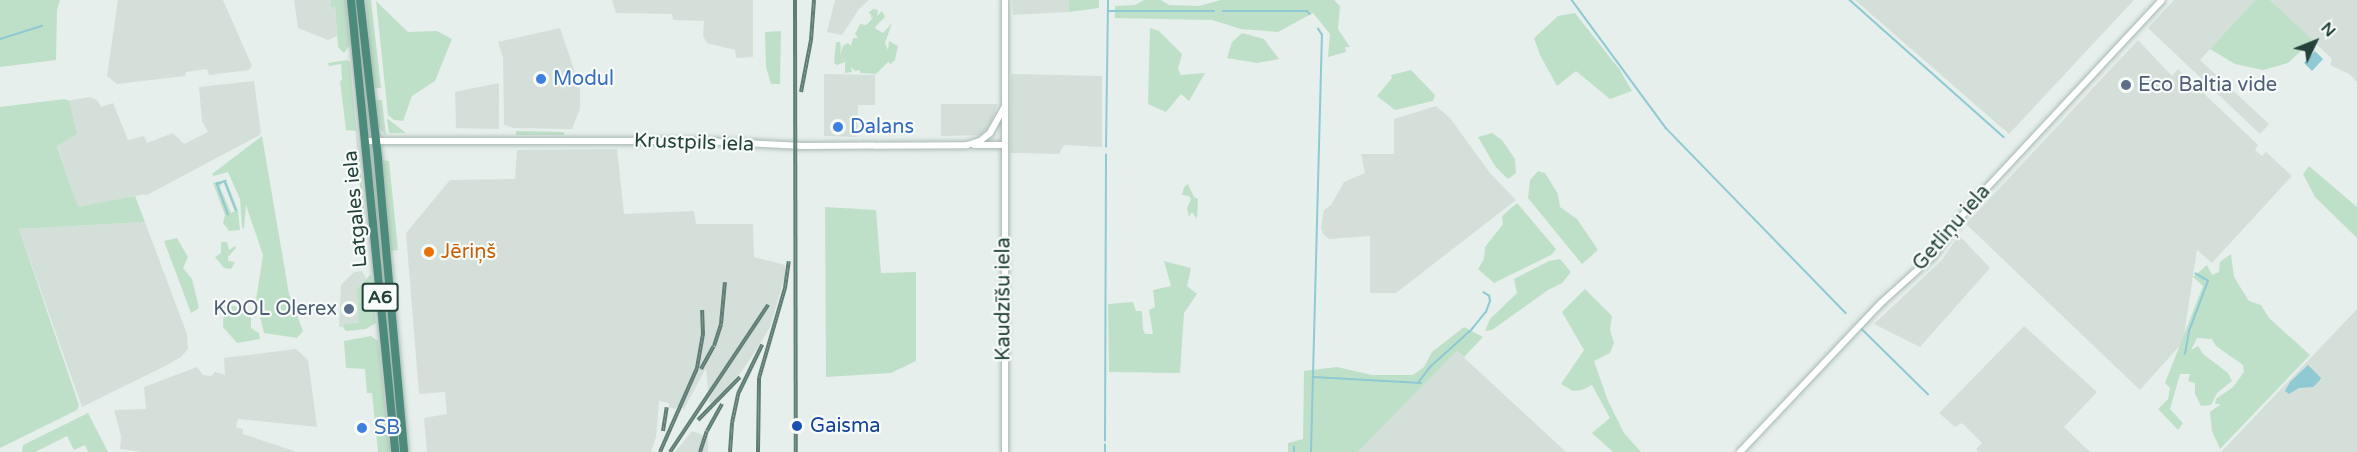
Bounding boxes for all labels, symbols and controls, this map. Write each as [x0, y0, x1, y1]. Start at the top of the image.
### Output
north arrow [2285, 12, 2345, 72]
text: N [2316, 18, 2340, 41]
place label: Modul [553, 67, 614, 91]
marker: Modul [534, 72, 548, 86]
place label: Eco Baltia vide [2138, 73, 2277, 97]
marker: Eco Baltia vide [2119, 78, 2133, 92]
place label: Dalans [850, 115, 914, 139]
marker: Dalans [831, 120, 845, 134]
street label: Krustpils iela [633, 129, 755, 157]
street label: Latgales iela [339, 149, 373, 269]
street label: Getliņu iela [1908, 180, 1996, 276]
street label: Kaudzīšu iela [992, 237, 1016, 361]
place label: Jēriņš [441, 240, 496, 264]
marker: Jēriņš [422, 245, 436, 259]
road number: A6 [360, 282, 400, 312]
place label: KOOL Olerex [213, 297, 337, 321]
marker: KOOL Olerex [342, 302, 356, 316]
place label: Gaisma [810, 414, 881, 438]
place label: SB [374, 416, 400, 440]
marker: Gaisma [788, 417, 806, 435]
marker: SB [355, 421, 369, 435]

